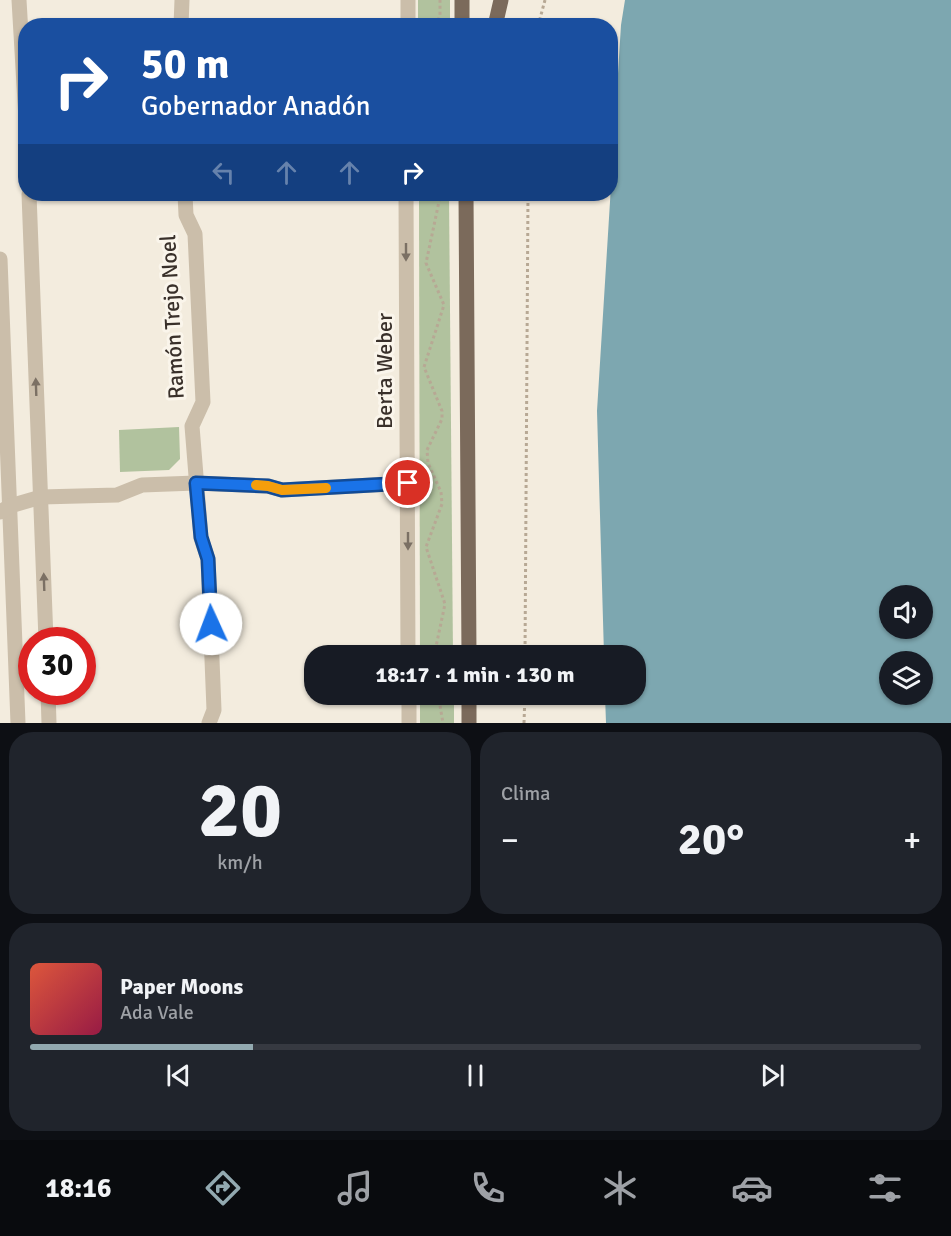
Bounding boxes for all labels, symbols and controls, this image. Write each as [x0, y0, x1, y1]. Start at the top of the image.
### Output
text: 50 m [141, 39, 230, 90]
icon: right [42, 42, 120, 120]
text: Gobernador Anadón [141, 90, 371, 123]
icon: left [207, 156, 240, 189]
icon: ahead [270, 156, 303, 189]
icon: ahead [333, 156, 366, 189]
icon: right [396, 156, 429, 189]
street label: Ramón Trejo Noel [154, 234, 190, 400]
one-way arrow [401, 242, 411, 261]
street label: Berta Weber [371, 313, 398, 429]
one-way arrow [32, 378, 41, 397]
pin [382, 457, 433, 508]
icon: arrive [391, 466, 424, 499]
one-way arrow [403, 532, 413, 551]
one-way arrow [39, 573, 48, 592]
map controls [879, 585, 933, 705]
button: sound [879, 585, 933, 639]
position arrow [179, 592, 243, 656]
speed limit sign: 30 [18, 627, 96, 705]
button: layers [879, 651, 933, 705]
text: 18:17 · 1 min · 130 m [375, 661, 575, 688]
text: 20 [198, 763, 282, 859]
text: Clima [501, 781, 550, 806]
text: 20° [678, 812, 744, 867]
text: − [501, 820, 519, 861]
text: + [903, 820, 921, 861]
text: km/h [217, 850, 263, 875]
text: Paper Moons [120, 973, 243, 1000]
text: Ada Vale [120, 1000, 194, 1025]
icon: previous [162, 1059, 195, 1092]
icon: pause [459, 1059, 492, 1092]
icon: next [756, 1059, 789, 1092]
icon: directions [202, 1167, 244, 1209]
icon: music [334, 1167, 376, 1209]
icon: phone [467, 1167, 509, 1209]
icon: climate [599, 1167, 641, 1209]
icon: car [731, 1167, 773, 1209]
icon: filters [864, 1167, 906, 1209]
text: 18:16 [45, 1172, 111, 1205]

